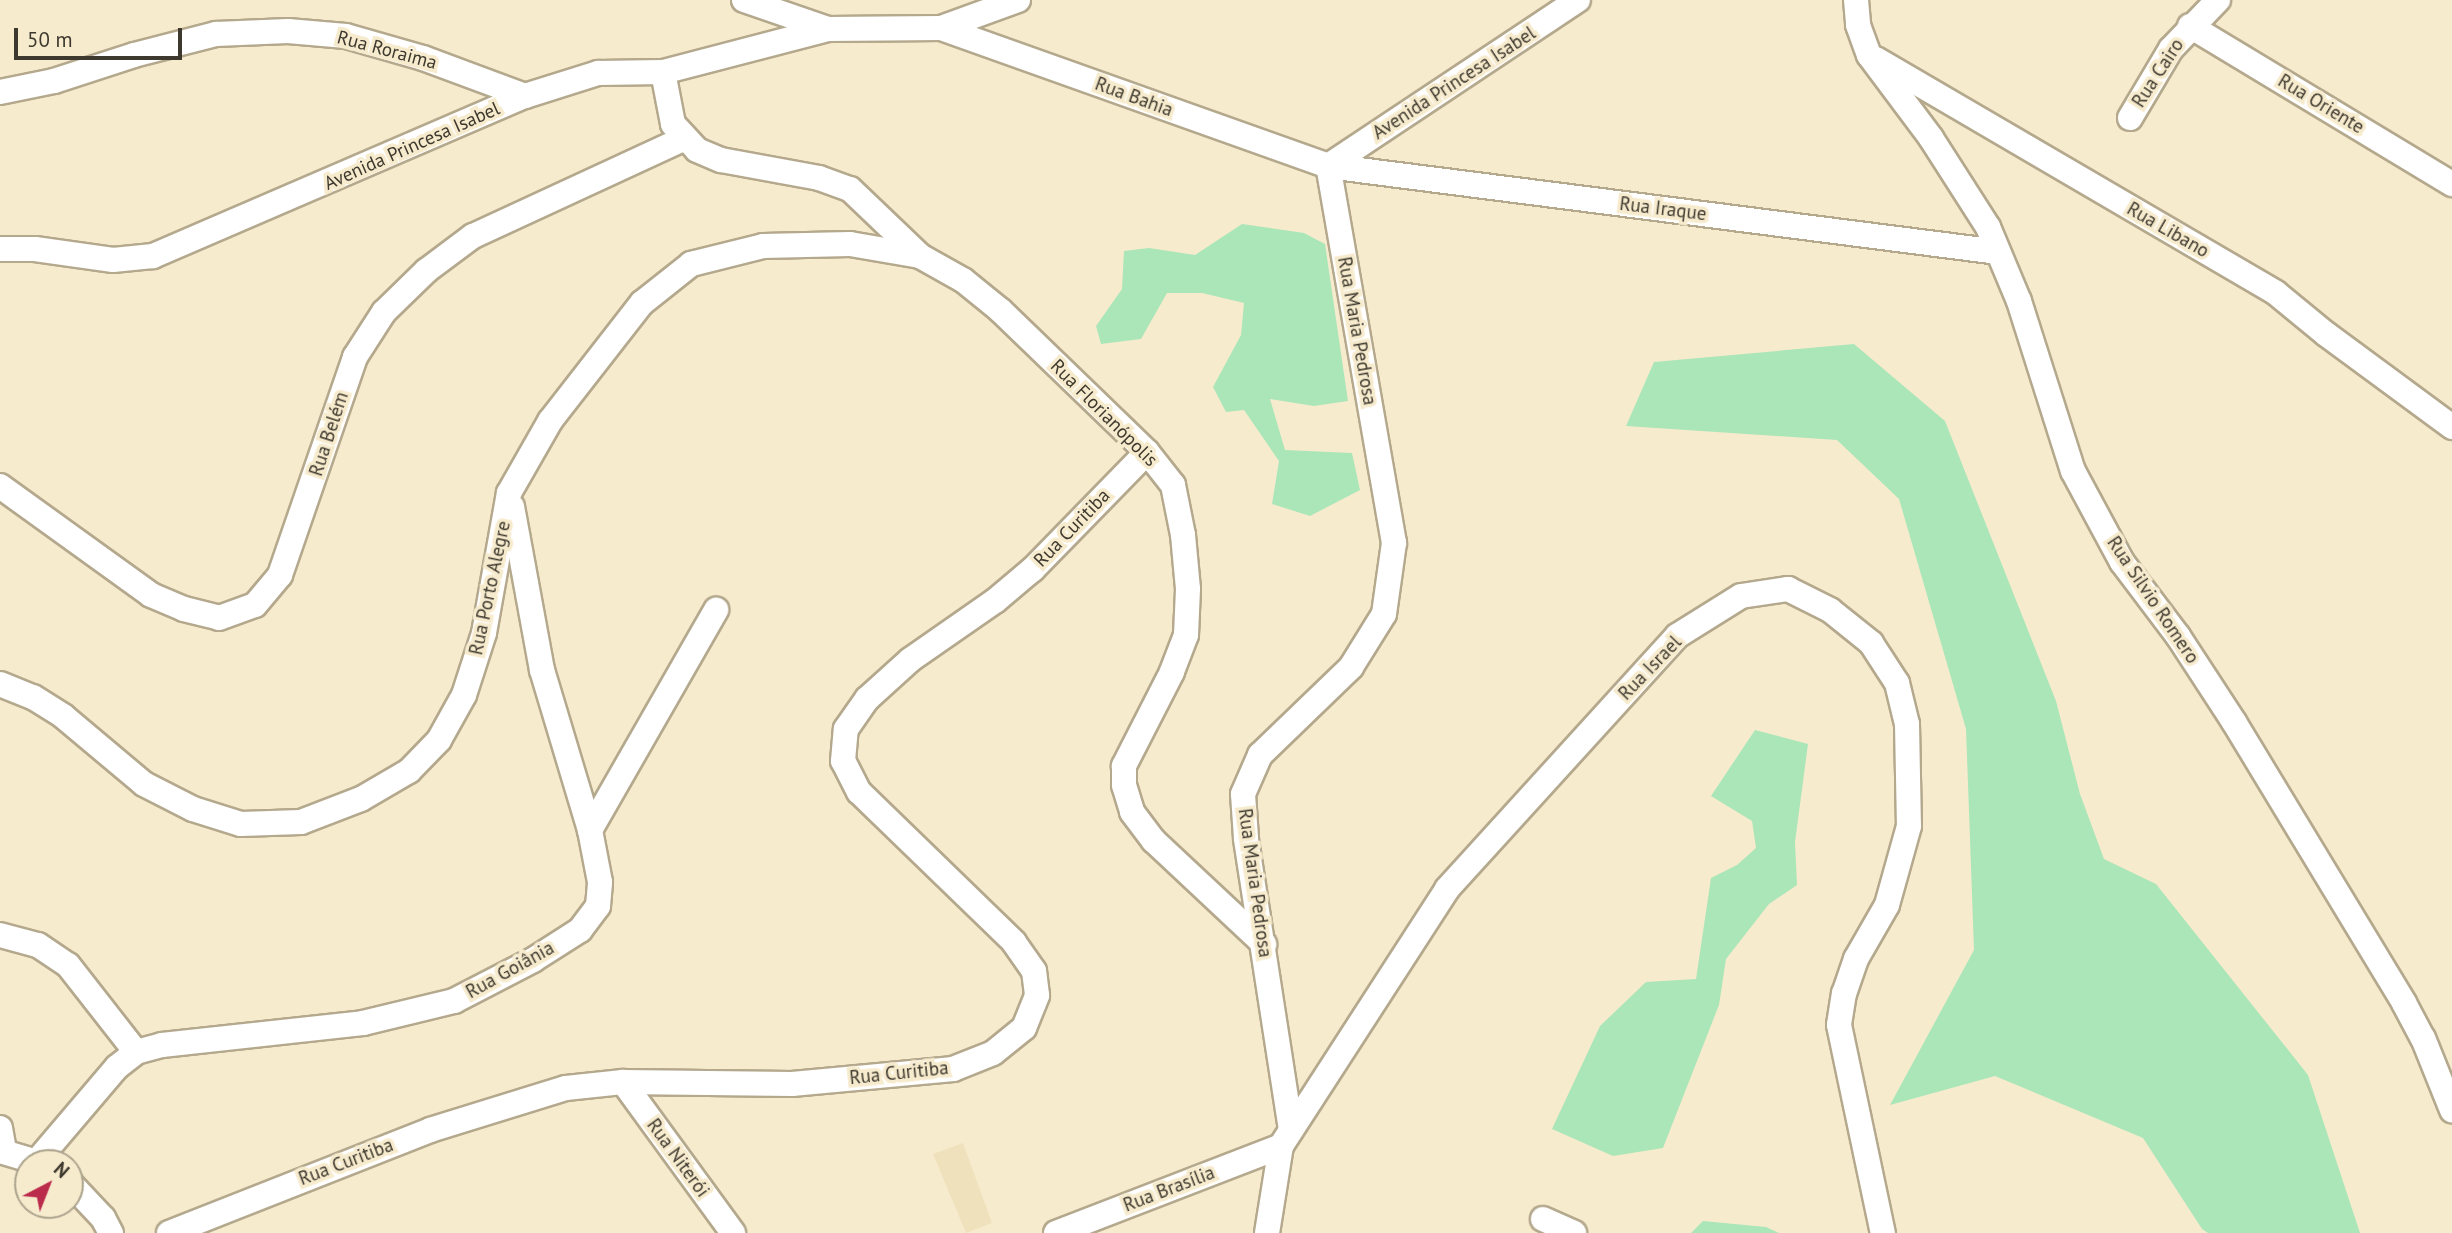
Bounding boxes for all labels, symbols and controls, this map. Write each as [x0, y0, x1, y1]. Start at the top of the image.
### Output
scale bar [18, 14, 186, 58]
street label: Avenida Princesa Isabel [1368, 22, 1540, 144]
text: 50 m [27, 26, 73, 53]
street label: Rua Roraima [335, 26, 439, 74]
street label: Rua Cairo [2127, 34, 2189, 112]
street label: Rua Oriente [2274, 69, 2368, 139]
street label: Rua Bahia [1092, 72, 1176, 122]
street label: Avenida Princesa Isabel [321, 97, 503, 195]
street label: Rua Iraque [1618, 192, 1708, 226]
street label: Rua Libano [2123, 197, 2213, 263]
street label: Rua Maria Pedrosa [1333, 255, 1381, 407]
street label: Rua Florianópolis [1046, 355, 1162, 471]
street label: Rua Belém [305, 389, 353, 479]
street label: Rua Curitiba [1029, 484, 1115, 572]
street label: Rua Porto Alegre [465, 519, 515, 657]
street label: Rua Silvio Romero [2102, 532, 2204, 668]
street label: Rua Israel [1614, 631, 1686, 705]
street label: Rua Maria Pedrosa [1233, 807, 1277, 959]
street label: Rua Goiânia [462, 936, 558, 1004]
street label: Rua Curitiba [848, 1056, 950, 1090]
street label: Rua Niterói [642, 1114, 714, 1202]
street label: Rua Curitiba [296, 1134, 396, 1190]
north arrow [14, 1149, 84, 1219]
text: N [49, 1157, 74, 1183]
street label: Rua Brasília [1120, 1161, 1218, 1217]

